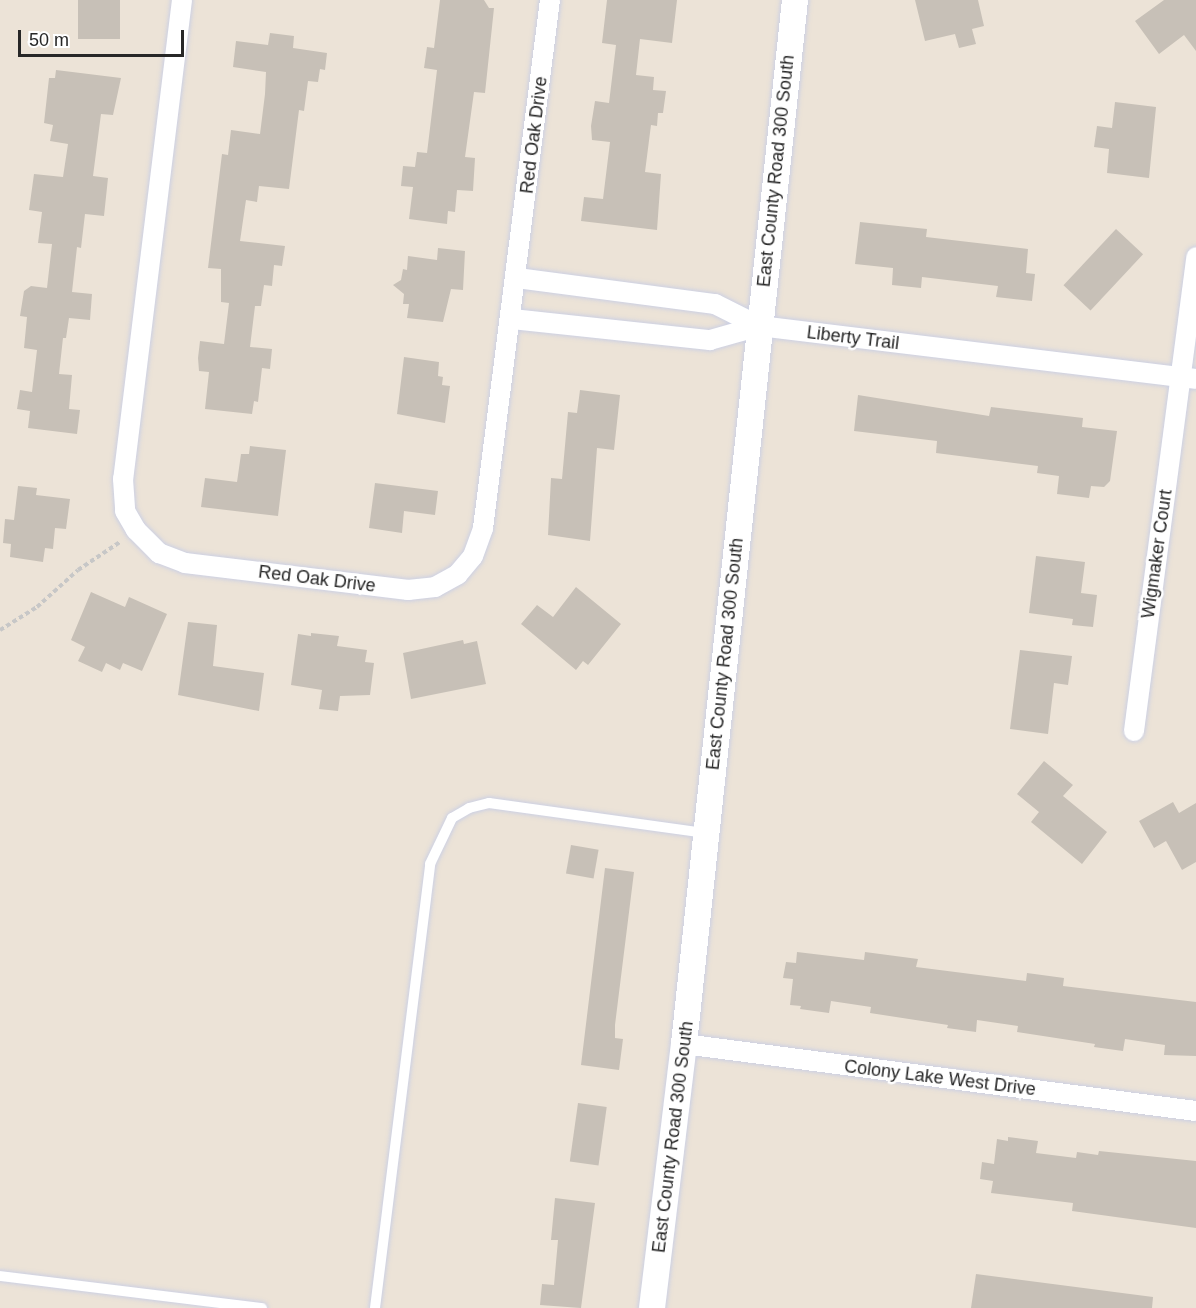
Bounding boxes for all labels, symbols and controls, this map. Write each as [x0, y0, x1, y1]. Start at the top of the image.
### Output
scale bar [21, 18, 188, 56]
text: 50 m [29, 30, 69, 50]
street label: East County Road 300 South [753, 54, 799, 288]
street label: Red Oak Drive [516, 75, 552, 195]
street label: Liberty Trail [805, 322, 901, 354]
street label: Wigmaker Court [1137, 488, 1177, 620]
street label: East County Road 300 South [702, 537, 748, 771]
street label: Red Oak Drive [257, 561, 377, 597]
street label: East County Road 300 South [648, 1020, 698, 1254]
street label: Colony Lake West Drive [843, 1056, 1037, 1100]

